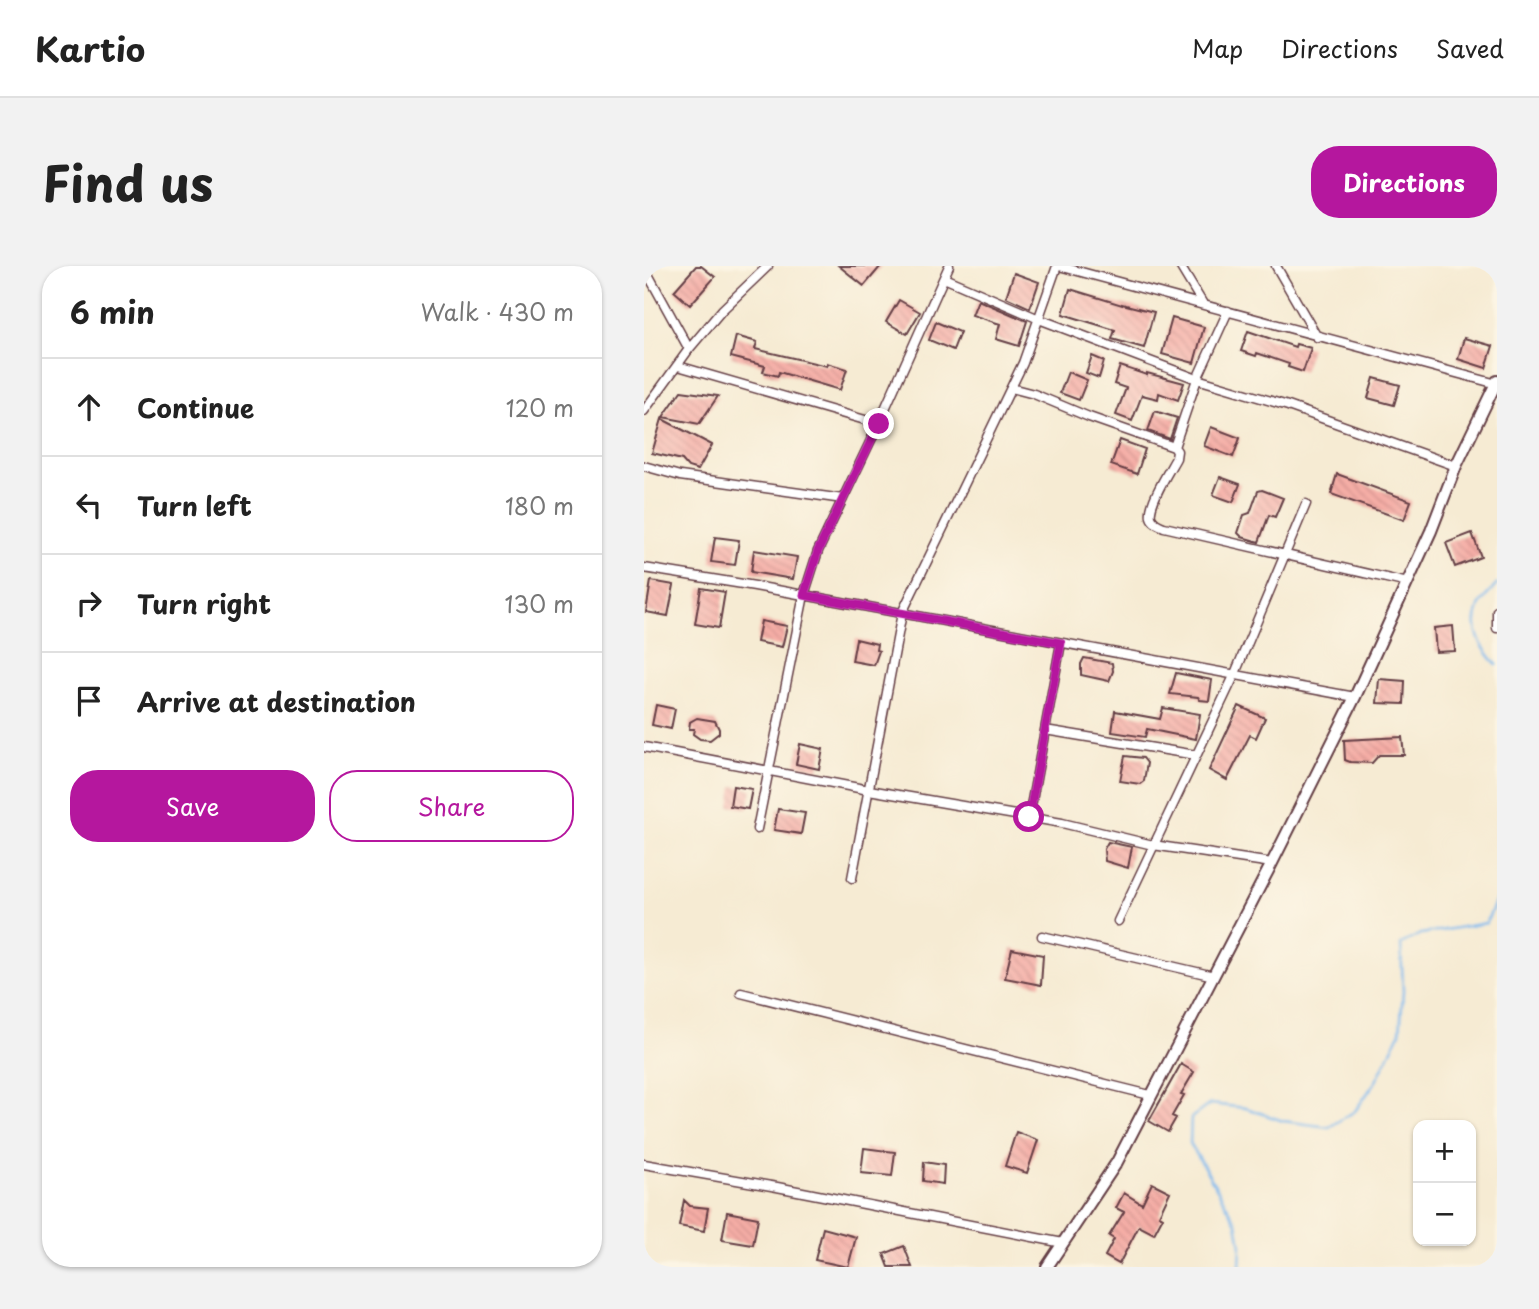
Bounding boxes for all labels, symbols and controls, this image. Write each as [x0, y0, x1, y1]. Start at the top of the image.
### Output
text: Kartio [35, 23, 145, 73]
text: Map [1192, 30, 1243, 66]
text: Directions [1281, 30, 1398, 66]
text: Saved [1436, 30, 1504, 66]
text: Find us [42, 145, 213, 219]
button: Directions [1311, 146, 1497, 218]
text: 6 min [70, 289, 155, 334]
text: Walk · 430 m [421, 294, 574, 329]
icon: ahead [70, 388, 108, 426]
text: Continue [137, 388, 254, 427]
text: 120 m [506, 390, 574, 425]
route end [863, 408, 894, 439]
icon: left [70, 486, 108, 524]
text: Turn left [137, 486, 252, 525]
text: 180 m [505, 488, 574, 523]
icon: right [70, 584, 108, 622]
text: Turn right [137, 584, 271, 623]
text: 130 m [504, 586, 574, 621]
icon: arrive [70, 682, 108, 720]
text: Arrive at destination [137, 682, 416, 721]
button: Save [70, 770, 315, 842]
button: Share [329, 770, 574, 842]
route start [1013, 801, 1044, 832]
map controls [1413, 1120, 1476, 1246]
button: + [1413, 1120, 1476, 1183]
button: − [1413, 1183, 1476, 1246]

